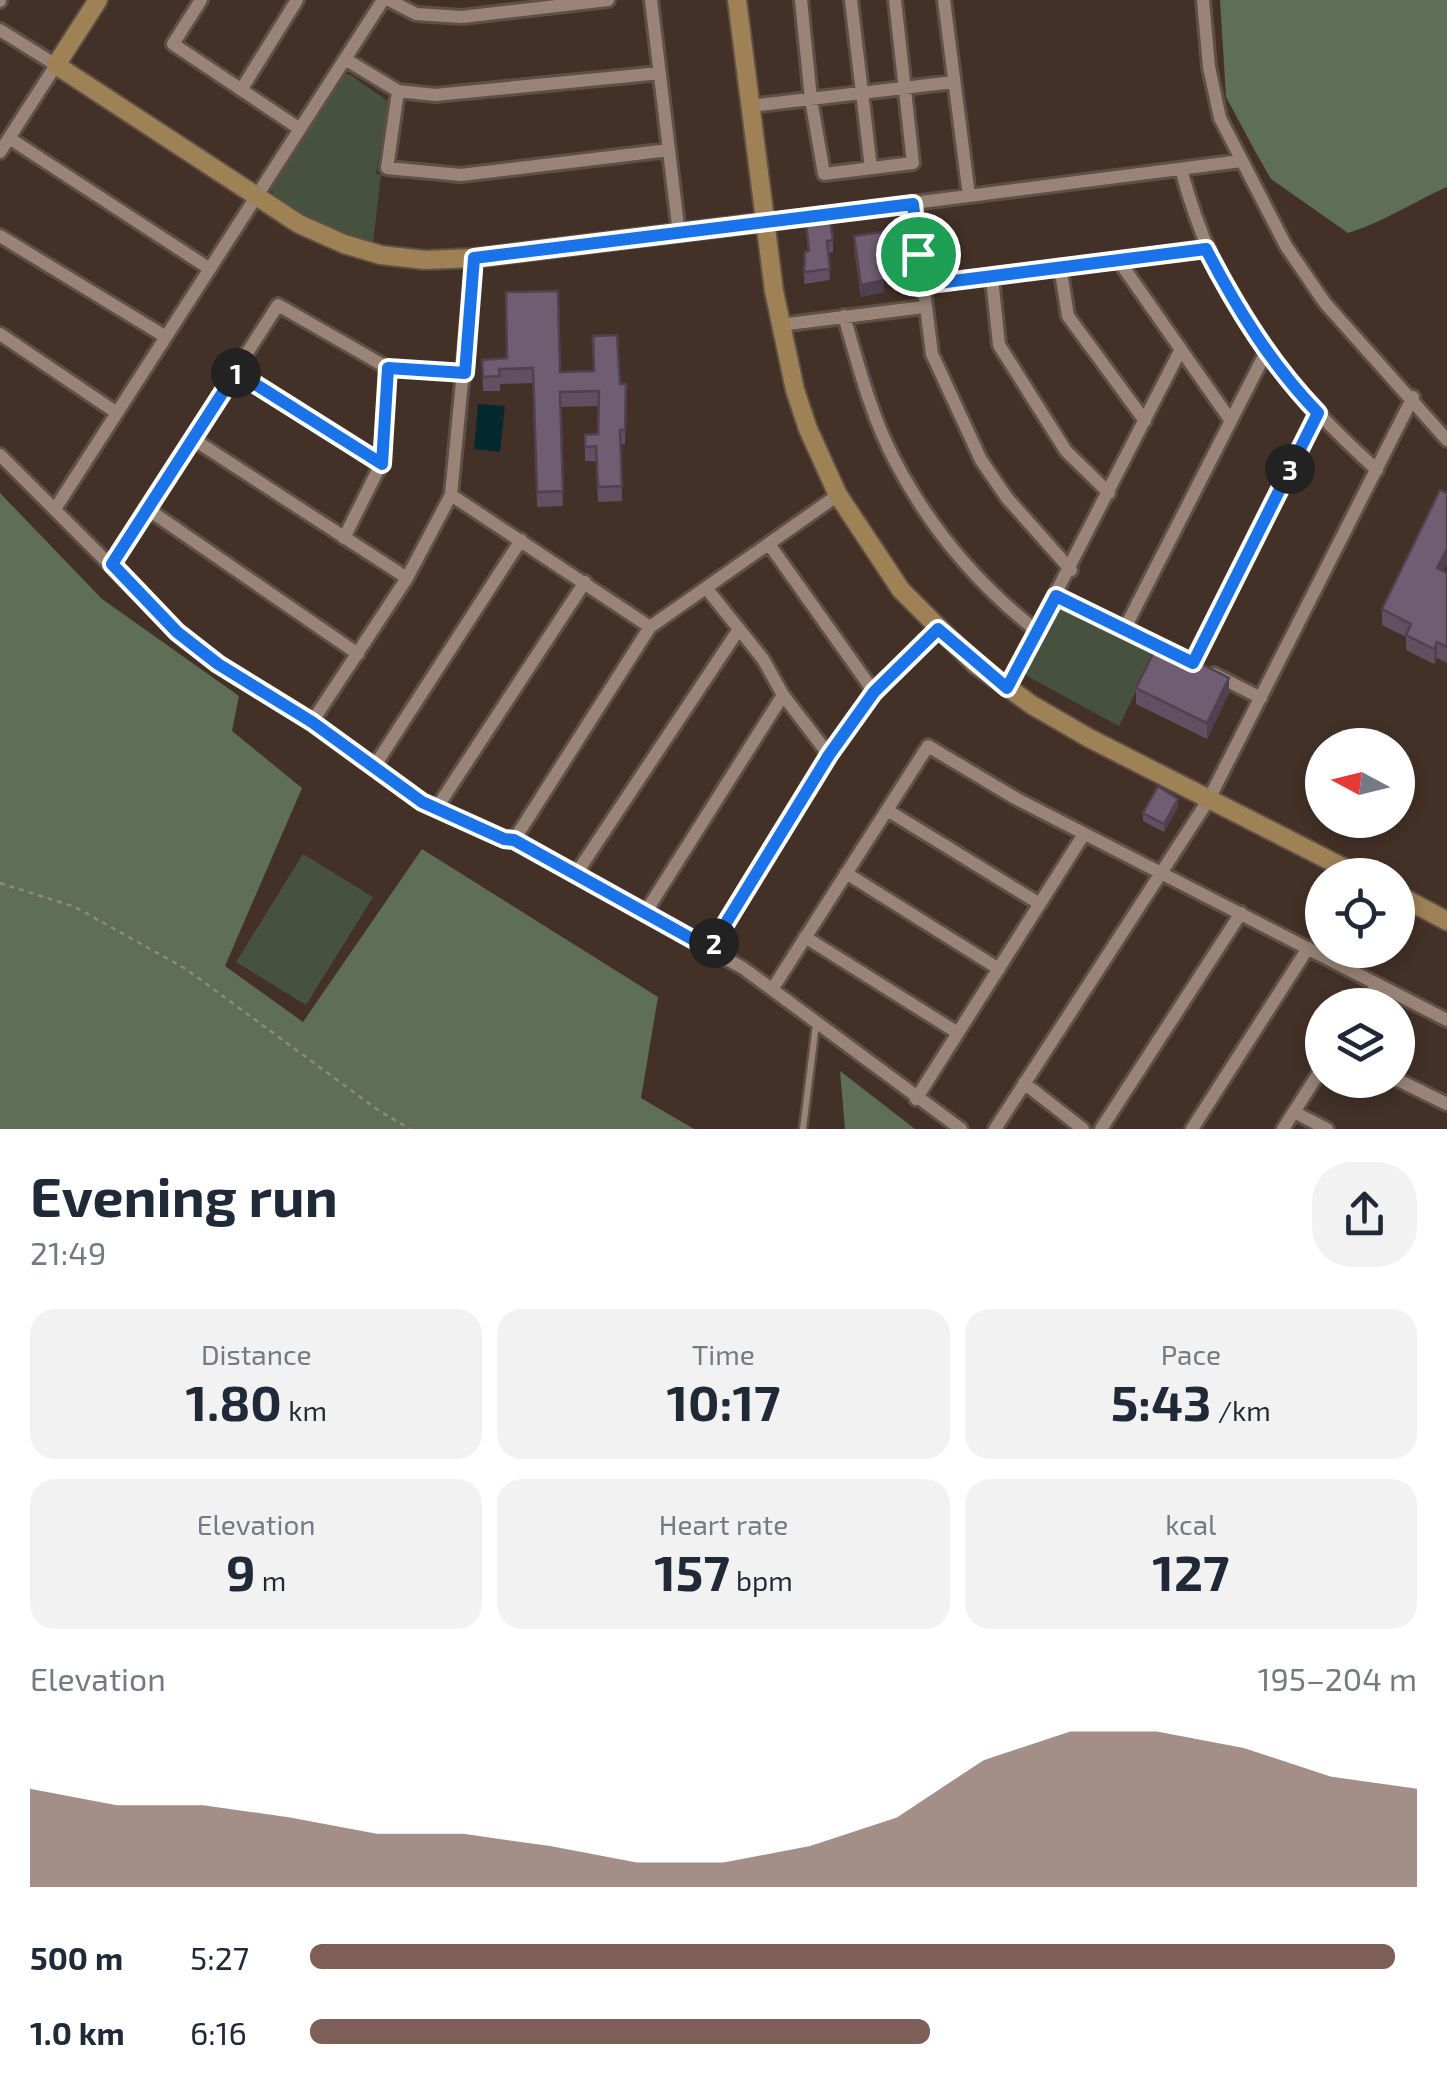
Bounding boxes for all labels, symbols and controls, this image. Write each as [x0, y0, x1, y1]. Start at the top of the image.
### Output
pin [876, 212, 961, 297]
icon: arrive [891, 227, 946, 282]
pin: 1 [211, 348, 261, 398]
text: 1 [230, 356, 242, 390]
pin: 3 [1265, 444, 1315, 494]
text: 3 [1282, 452, 1298, 486]
north arrow [1305, 728, 1415, 838]
map controls [1305, 728, 1415, 1098]
button: locate [1305, 858, 1415, 968]
pin: 2 [689, 918, 739, 968]
text: 2 [706, 926, 722, 960]
button: layers [1305, 988, 1415, 1098]
text: Evening run [30, 1162, 338, 1228]
button: share [1312, 1162, 1417, 1267]
text: 21:49 [30, 1233, 106, 1271]
text: Distance [201, 1337, 311, 1371]
text: Time [692, 1337, 755, 1371]
text: Pace [1161, 1337, 1221, 1371]
text: 1.80 [185, 1371, 282, 1431]
text: 10:17 [666, 1371, 780, 1431]
text: 5:43 [1111, 1371, 1211, 1431]
text: km [282, 1393, 327, 1427]
text: /km [1211, 1393, 1271, 1427]
text: Elevation [197, 1507, 316, 1541]
text: Heart rate [659, 1507, 788, 1541]
text: kcal [1165, 1507, 1216, 1541]
text: 9 [226, 1541, 256, 1601]
text: 157 [654, 1541, 730, 1601]
text: 127 [1152, 1541, 1229, 1601]
text: m [256, 1563, 286, 1597]
text: bpm [730, 1563, 793, 1597]
text: Elevation [30, 1659, 166, 1697]
text: 195–204 m [1258, 1659, 1417, 1697]
text: 500 m [30, 1938, 123, 1976]
text: 5:27 [190, 1938, 249, 1976]
text: 1.0 km [30, 2013, 125, 2051]
text: 6:16 [190, 2013, 247, 2051]

